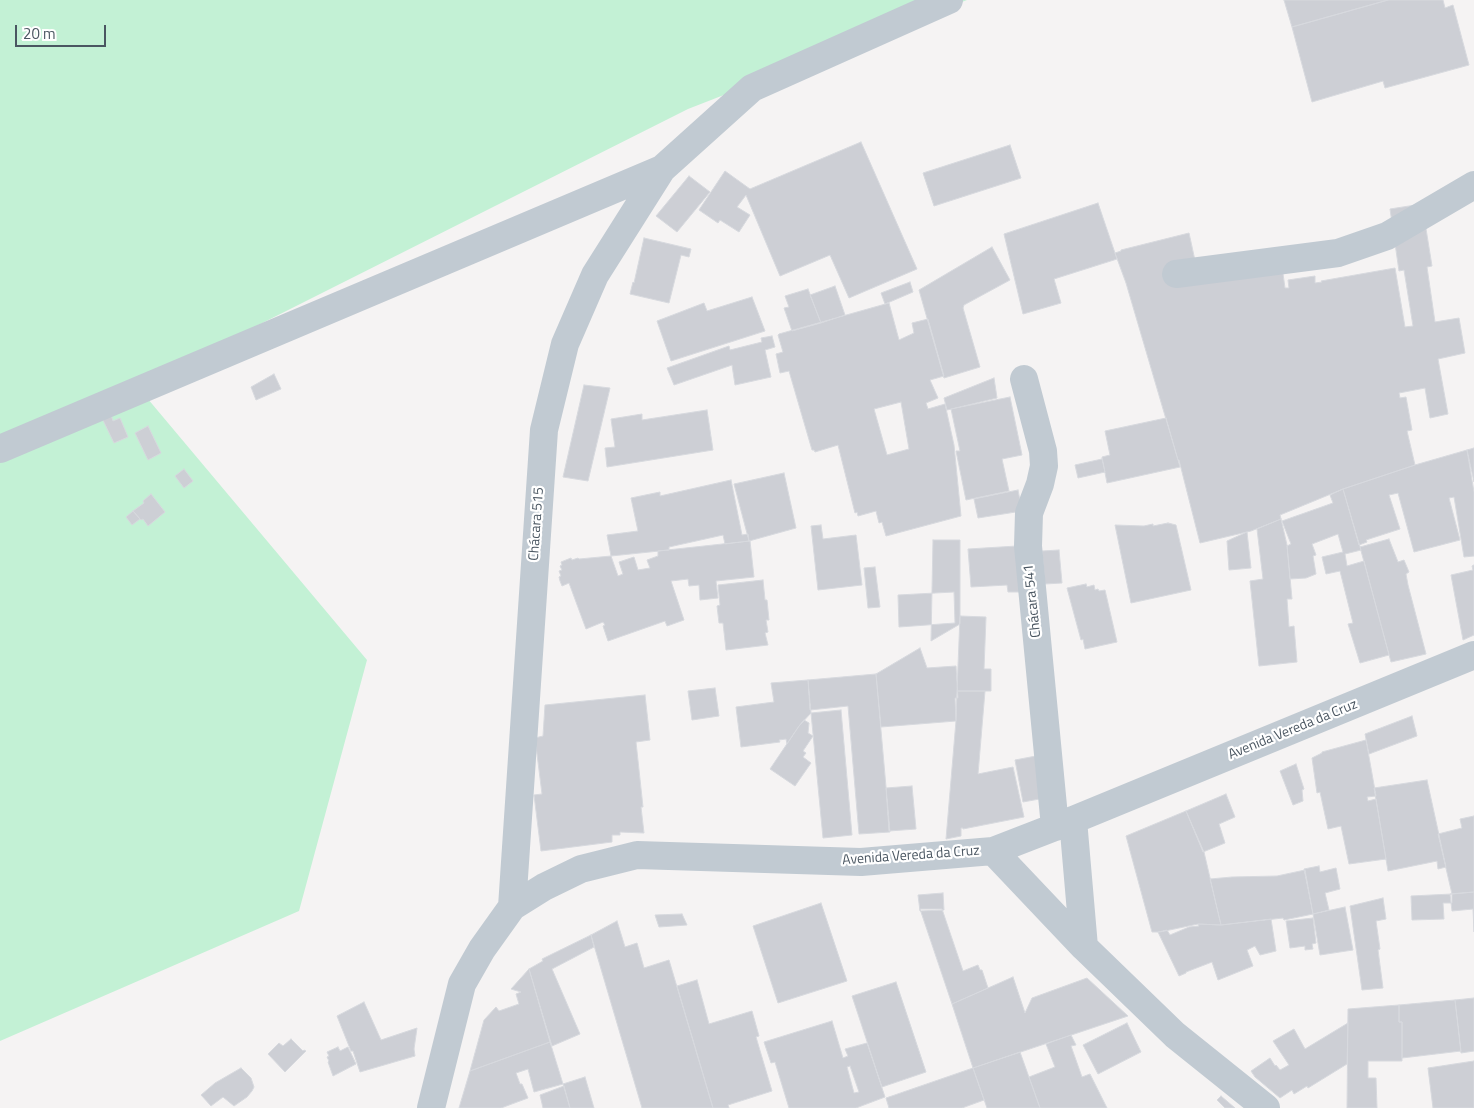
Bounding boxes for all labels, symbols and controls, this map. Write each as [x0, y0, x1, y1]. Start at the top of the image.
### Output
scale bar [18, 15, 109, 47]
text: 20 m [23, 22, 56, 45]
street label: Chácara 515 [526, 487, 548, 561]
street label: Chácara 541 [1021, 563, 1045, 639]
street label: Avenida Vereda da Cruz [1226, 696, 1360, 764]
street label: Avenida Vereda da Cruz [842, 843, 980, 869]

